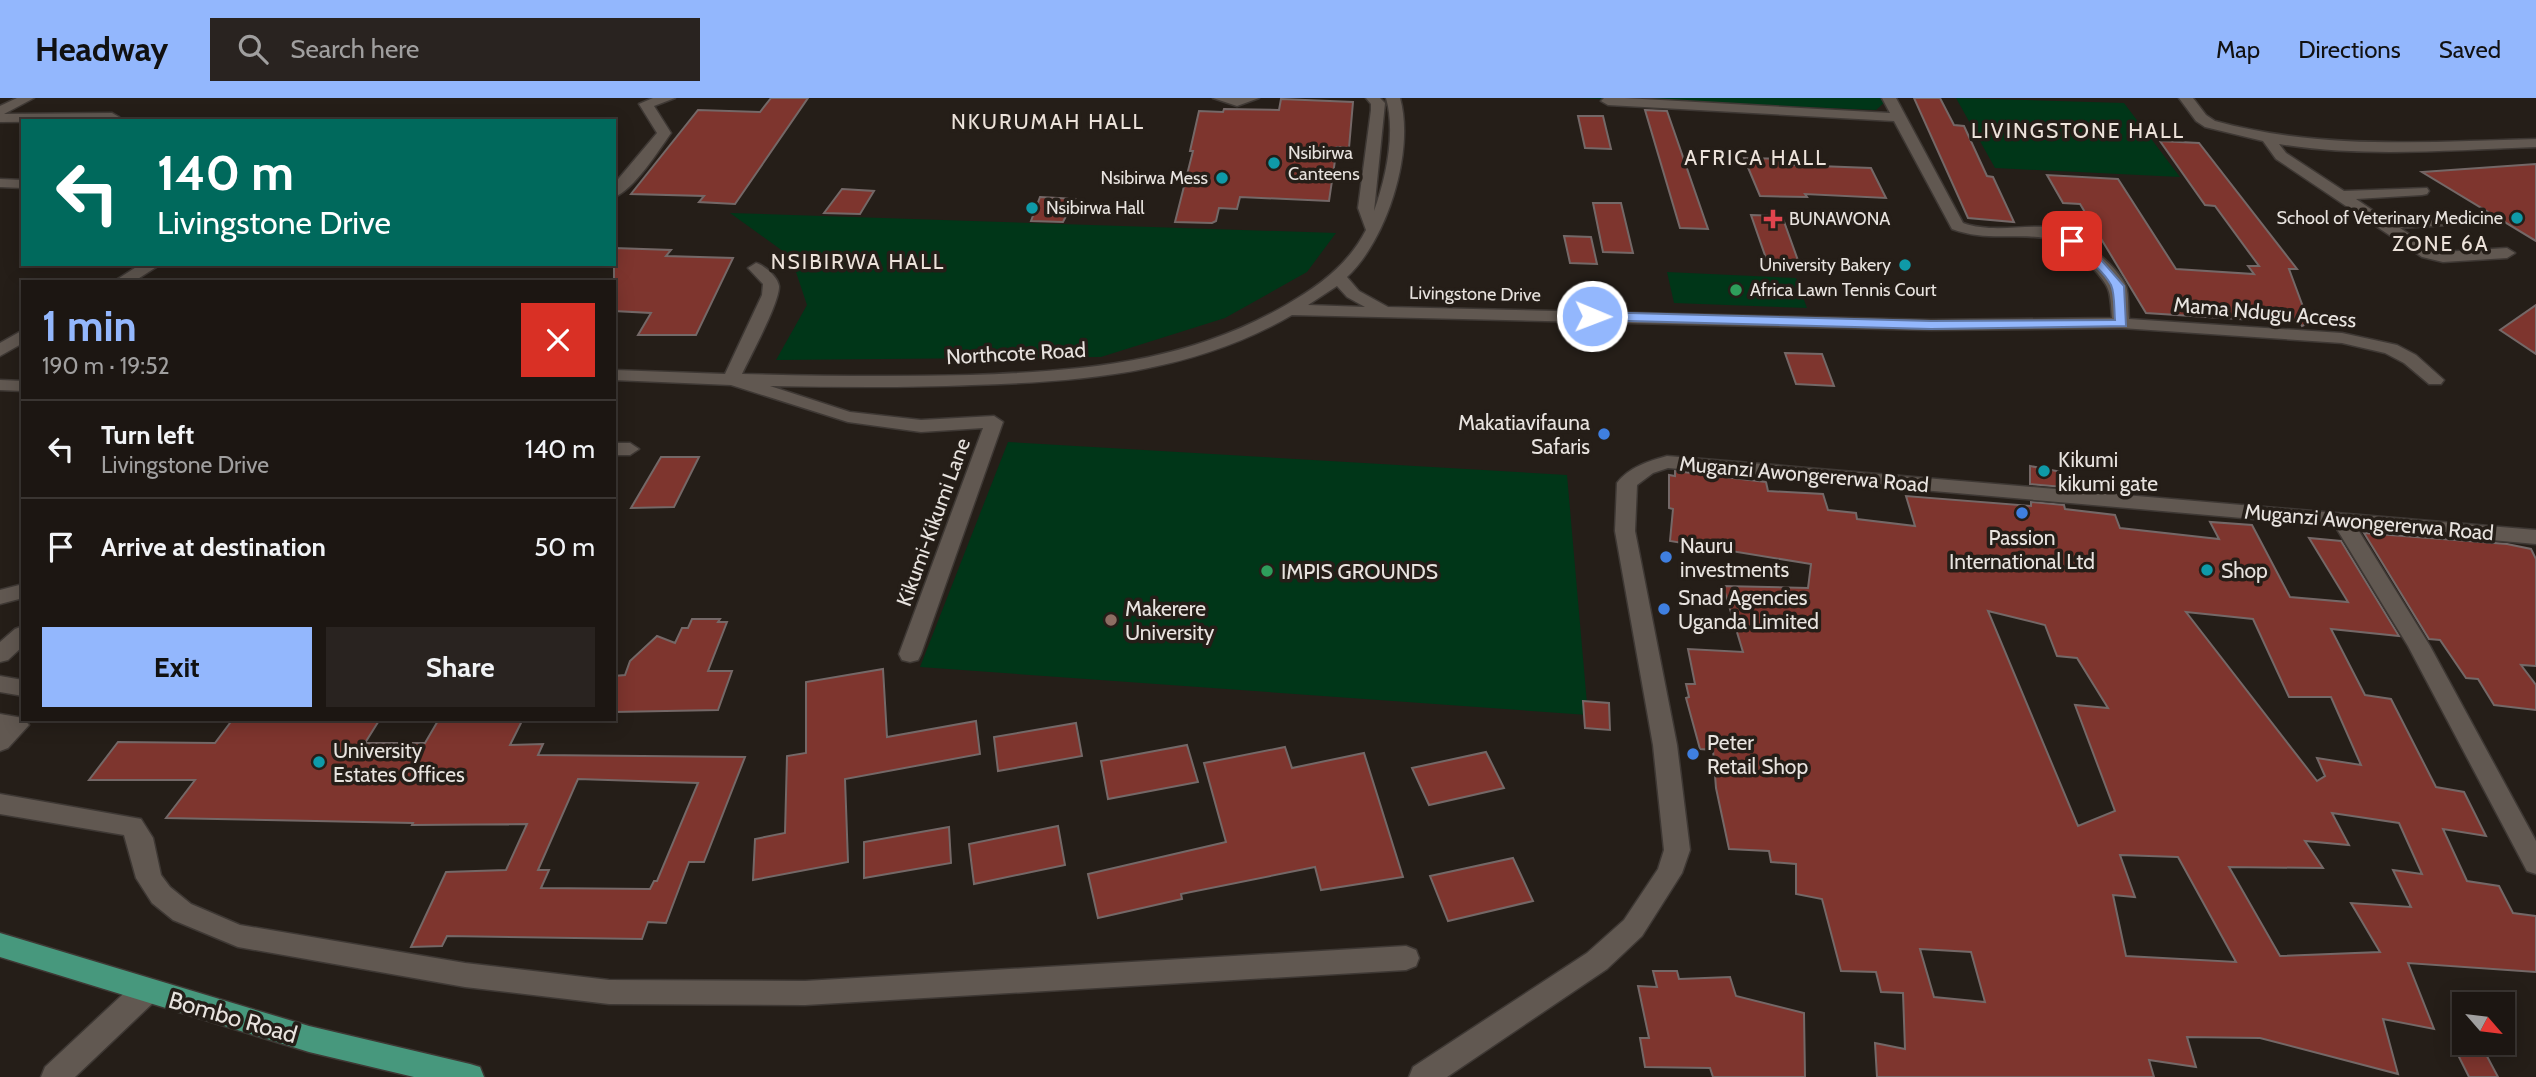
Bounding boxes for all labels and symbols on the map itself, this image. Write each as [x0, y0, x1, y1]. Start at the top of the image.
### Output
district label: NKURUMAH HALL [951, 109, 1145, 134]
district label: LIVINGSTONE HALL [1971, 118, 2185, 143]
place label: Nsibirwa Canteens [1288, 142, 1360, 185]
district label: AFRICA HALL [1684, 145, 1828, 170]
marker: Nsibirwa Canteens [1266, 155, 1282, 171]
place label: Nsibirwa Mess [1101, 167, 1208, 189]
marker: Nsibirwa Mess [1214, 170, 1230, 186]
place label: Nsibirwa Hall [1046, 197, 1145, 219]
marker: Nsibirwa Hall [1024, 200, 1040, 216]
place label: School of Veterinary Medicine [2277, 207, 2503, 229]
place label: BUNAWONA [1789, 208, 1890, 230]
marker: BUNAWONA [1763, 209, 1783, 229]
marker: School of Veterinary Medicine [2509, 210, 2525, 226]
pin [2042, 211, 2102, 271]
district label: ZONE 6A [2392, 231, 2490, 256]
district label: NSIBIRWA HALL [771, 249, 945, 274]
place label: University Bakery [1759, 254, 1891, 276]
marker: University Bakery [1897, 257, 1913, 273]
position arrow [1555, 279, 1629, 353]
place label: Africa Lawn Tennis Court [1750, 279, 1936, 301]
street label: Livingstone Drive [1409, 282, 1541, 306]
marker: Africa Lawn Tennis Court [1728, 282, 1744, 298]
street label: Mama Ndugu Access [2173, 292, 2358, 332]
street label: Northcote Road [945, 337, 1087, 369]
place label: Makatiavifauna Safaris [1458, 410, 1590, 459]
marker: Makatiavifauna Safaris [1596, 426, 1612, 442]
street label: Kikumi-Kikumi Lane [891, 434, 975, 609]
place label: Kikumi kikumi gate [2058, 447, 2158, 496]
street label: Muganzi Awongererwa Road [1678, 451, 1930, 497]
marker: Kikumi kikumi gate [2036, 463, 2052, 479]
street label: Muganzi Awongererwa Road [2243, 499, 2495, 545]
marker: Passion International Ltd [2014, 505, 2030, 521]
place label: Passion International Ltd [1949, 525, 2095, 574]
place label: Nauru investments [1680, 533, 1789, 582]
marker: Nauru investments [1658, 549, 1674, 565]
place label: Shop [2221, 558, 2268, 583]
place label: IMPIS GROUNDS [1281, 559, 1438, 584]
marker: Shop [2199, 562, 2215, 578]
marker: IMPIS GROUNDS [1259, 563, 1275, 579]
place label: Snad Agencies Uganda Limited [1678, 585, 1819, 634]
place label: Makerere University [1125, 596, 1215, 645]
marker: Snad Agencies Uganda Limited [1656, 601, 1672, 617]
marker: Makerere University [1103, 612, 1119, 628]
place label: Peter Retail Shop [1707, 730, 1808, 779]
place label: University Estates Offices [333, 738, 465, 787]
marker: Peter Retail Shop [1685, 746, 1701, 762]
marker: University Estates Offices [311, 754, 327, 770]
street label: Bombo Road [165, 985, 301, 1049]
north arrow [2452, 992, 2515, 1055]

